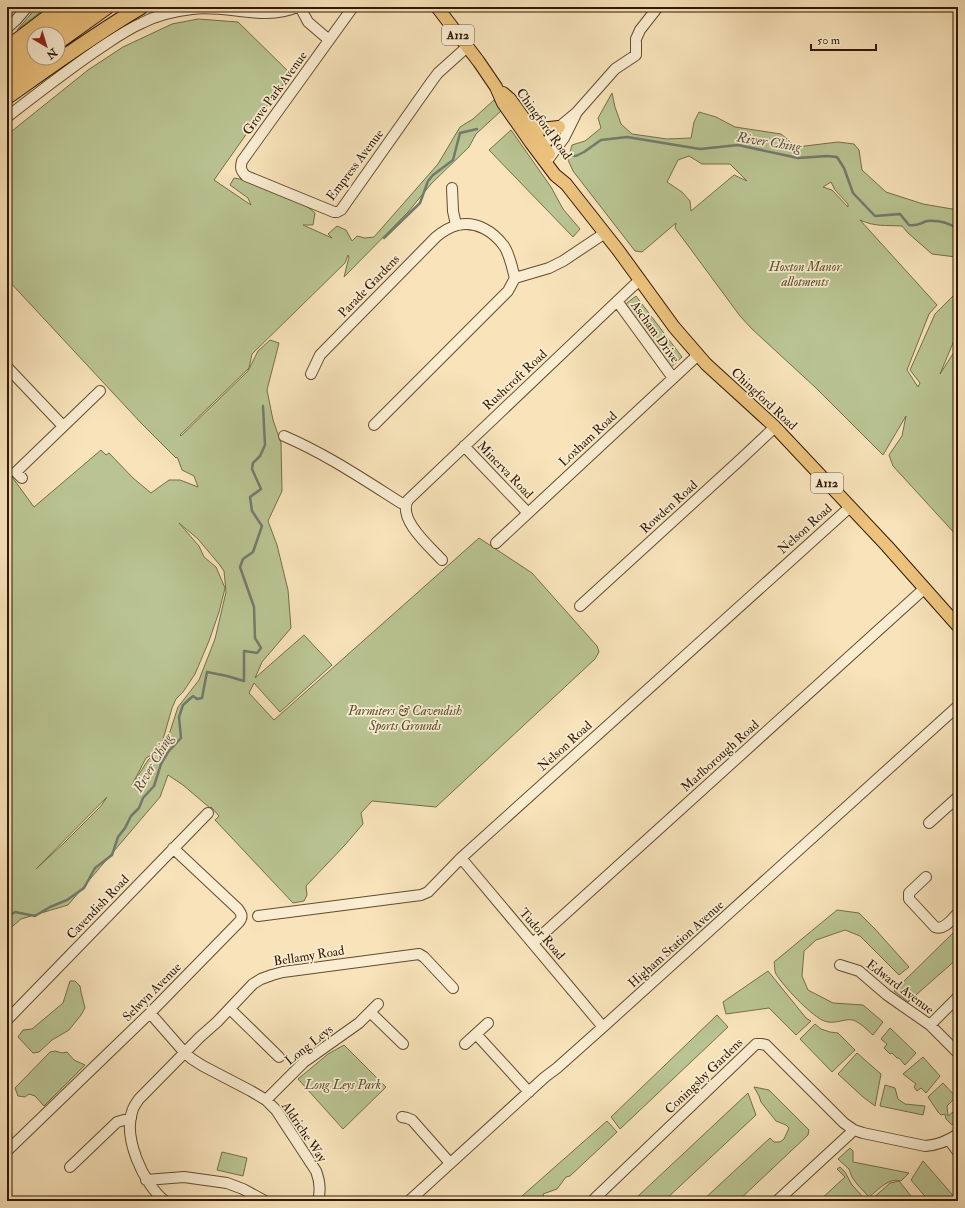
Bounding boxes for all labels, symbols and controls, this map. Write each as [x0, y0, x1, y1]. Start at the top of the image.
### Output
road number: A112 [442, 25, 474, 45]
north arrow [26, 26, 66, 66]
scale bar [811, 26, 876, 52]
text: 50 m [817, 33, 841, 48]
text: N [43, 45, 61, 62]
street label: Grove Park Avenue [239, 48, 311, 138]
street label: Chingford Road [513, 85, 576, 163]
street label: Empress Avenue [323, 126, 388, 205]
water label: River Ching [735, 128, 803, 156]
street label: Parade Gardens [335, 251, 403, 321]
park label: Hoxton Manor allotments [768, 259, 842, 290]
street label: Ascham Drive [627, 297, 683, 367]
street label: Rushcroft Road [480, 346, 551, 414]
street label: Chingford Road [728, 364, 801, 434]
street label: Loxham Road [556, 408, 621, 470]
street label: Minerva Road [474, 438, 537, 503]
road number: A112 [811, 473, 843, 493]
street label: Rowden Road [637, 477, 701, 537]
street label: Nelson Road [775, 500, 836, 558]
park label: Parmiters & Cavendish Sports Grounds [347, 703, 462, 734]
street label: Marlborough Road [678, 716, 763, 795]
street label: Nelson Road [535, 717, 596, 775]
water label: River Ching [129, 730, 177, 796]
street label: Cavendish Road [63, 871, 133, 942]
street label: Higham Station Avenue [625, 896, 728, 991]
street label: Tudor Road [516, 905, 569, 964]
street label: Bellamy Road [272, 942, 346, 970]
street label: Edward Avenue [863, 956, 937, 1018]
street label: Selwyn Avenue [119, 959, 186, 1025]
street label: Long Leys [282, 1021, 337, 1070]
street label: Coningsby Gardens [662, 1034, 747, 1118]
park label: Long Leys Park [304, 1077, 381, 1093]
street label: Aldriche Way [277, 1098, 330, 1166]

